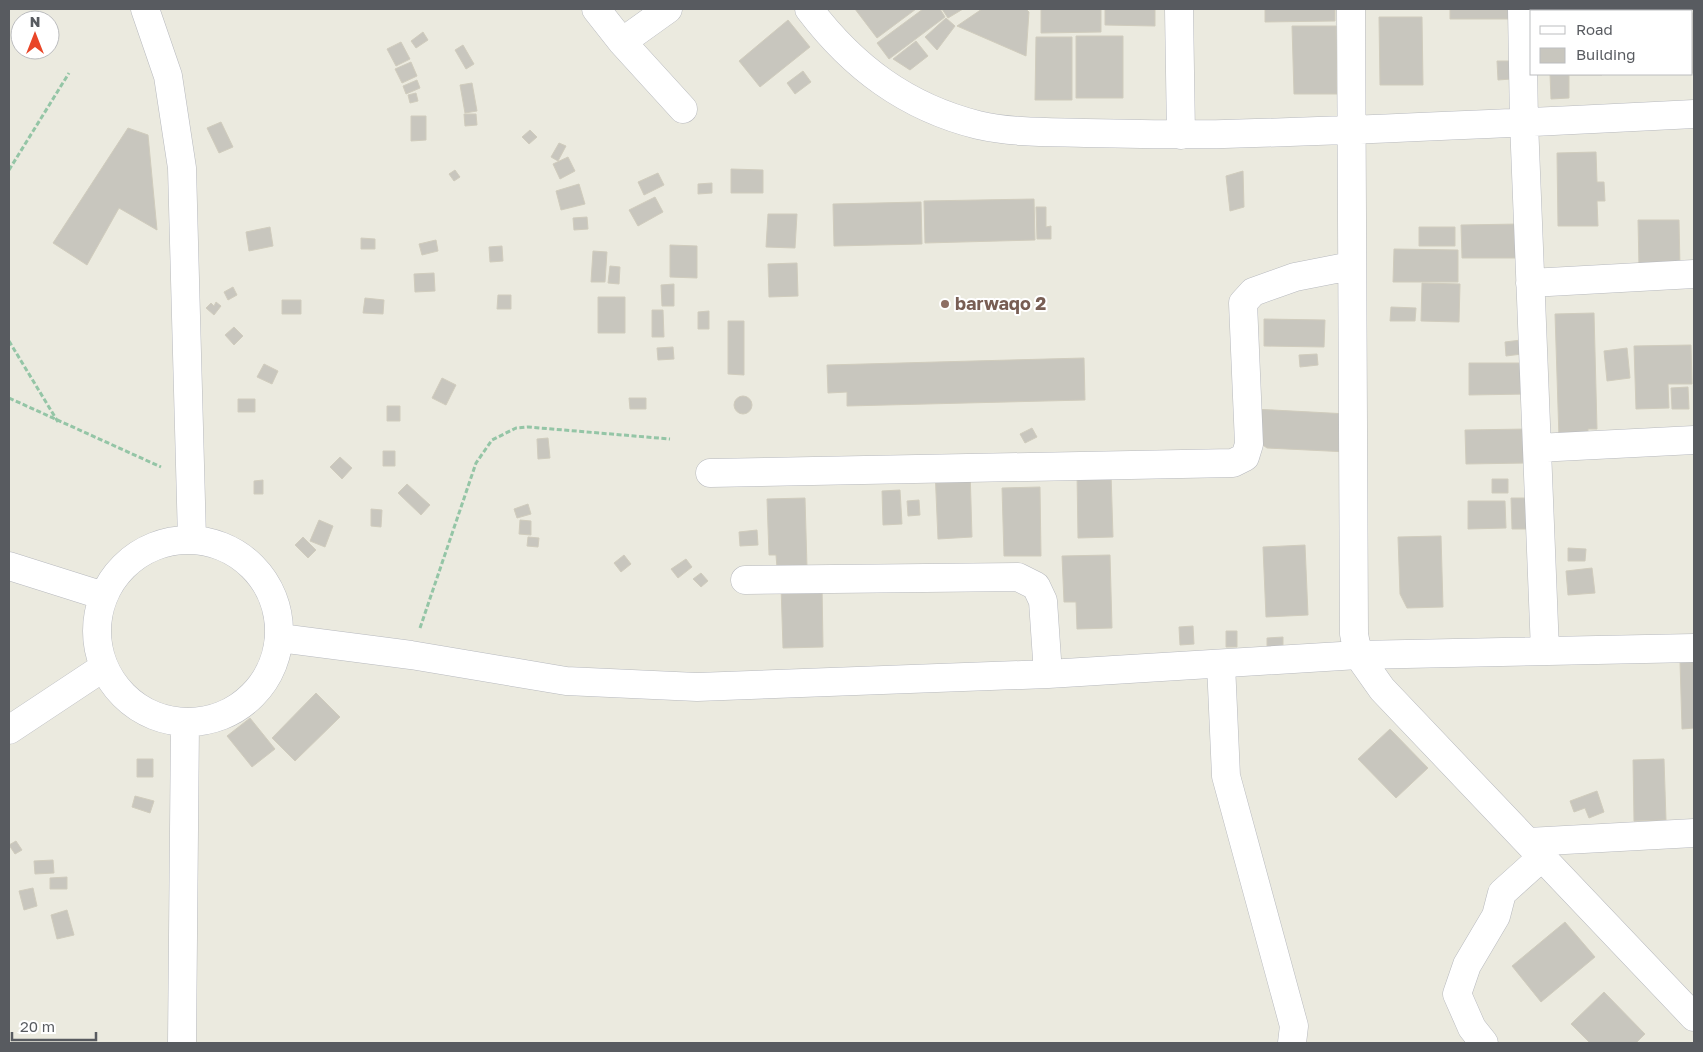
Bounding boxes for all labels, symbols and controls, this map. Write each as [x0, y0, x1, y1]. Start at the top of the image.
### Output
north arrow [10, 10, 60, 60]
legend [1530, 10, 1693, 75]
text: N [30, 13, 40, 30]
text: Road [1576, 20, 1613, 38]
text: Building [1576, 45, 1636, 63]
place label: barwaqo 2 [955, 292, 1046, 314]
marker: barwaqo 2 [939, 298, 951, 310]
scale bar [12, 1010, 96, 1042]
text: 20 m [20, 1017, 55, 1035]

